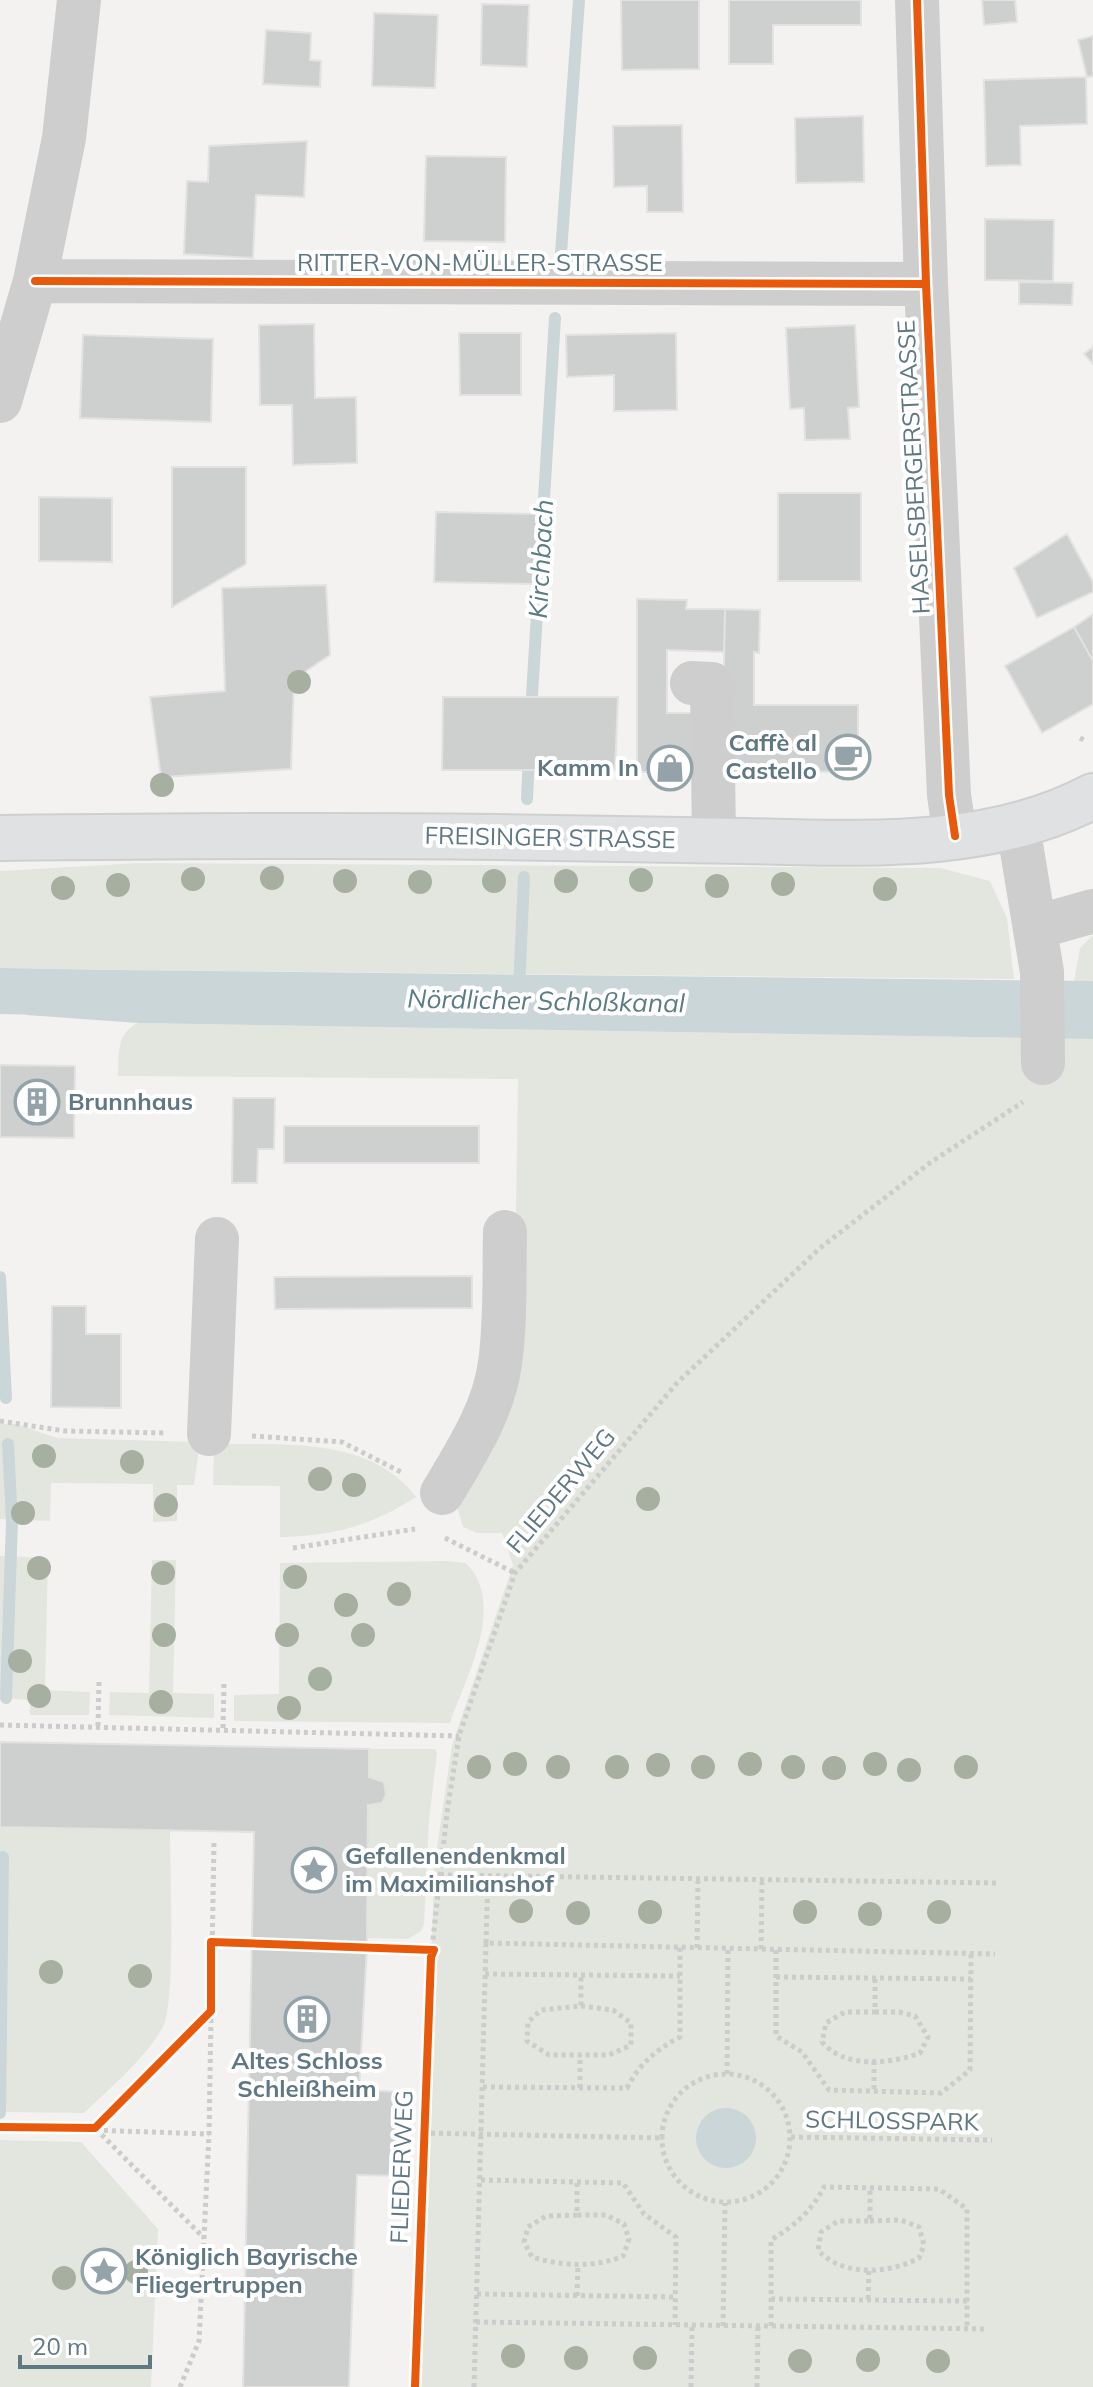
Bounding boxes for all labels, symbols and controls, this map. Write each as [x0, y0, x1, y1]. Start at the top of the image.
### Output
street label: RITTER-VON-MÜLLER-STRASSE [297, 247, 663, 277]
street label: HASELSBERGERSTRASSE [890, 319, 936, 615]
water label: Kirchbach [521, 499, 560, 619]
place label: Caffè al Castello [725, 727, 817, 785]
cafe icon: Caffè al Castello [824, 733, 872, 781]
shop icon: Kamm In [646, 744, 694, 792]
place label: Kamm In [537, 752, 639, 782]
street label: FREISINGER STRASSE [424, 820, 676, 854]
water label: Nördlicher Schloßkanal [407, 982, 686, 1019]
building icon: Brunnhaus [13, 1078, 61, 1126]
place label: Brunnhaus [68, 1086, 193, 1116]
street label: FLIEDERWEG [499, 1422, 621, 1559]
place label: Gefallenendenkmal im Maximilianshof [345, 1840, 566, 1898]
place icon: Gefallenendenkmal im Maximilianshof [290, 1846, 338, 1894]
building icon: Altes Schloss Schleißheim [283, 1995, 331, 2043]
place label: Altes Schloss Schleißheim [231, 2045, 383, 2103]
street label: FLIEDERWEG [383, 2090, 419, 2244]
street label: SCHLOSSPARK [805, 2103, 980, 2137]
place label: Königlich Bayrische Fliegertruppen [135, 2241, 358, 2299]
place icon: Königlich Bayrische Fliegertruppen [80, 2247, 128, 2295]
scale bar [20, 2319, 150, 2369]
text: 20 m [32, 2331, 88, 2361]

